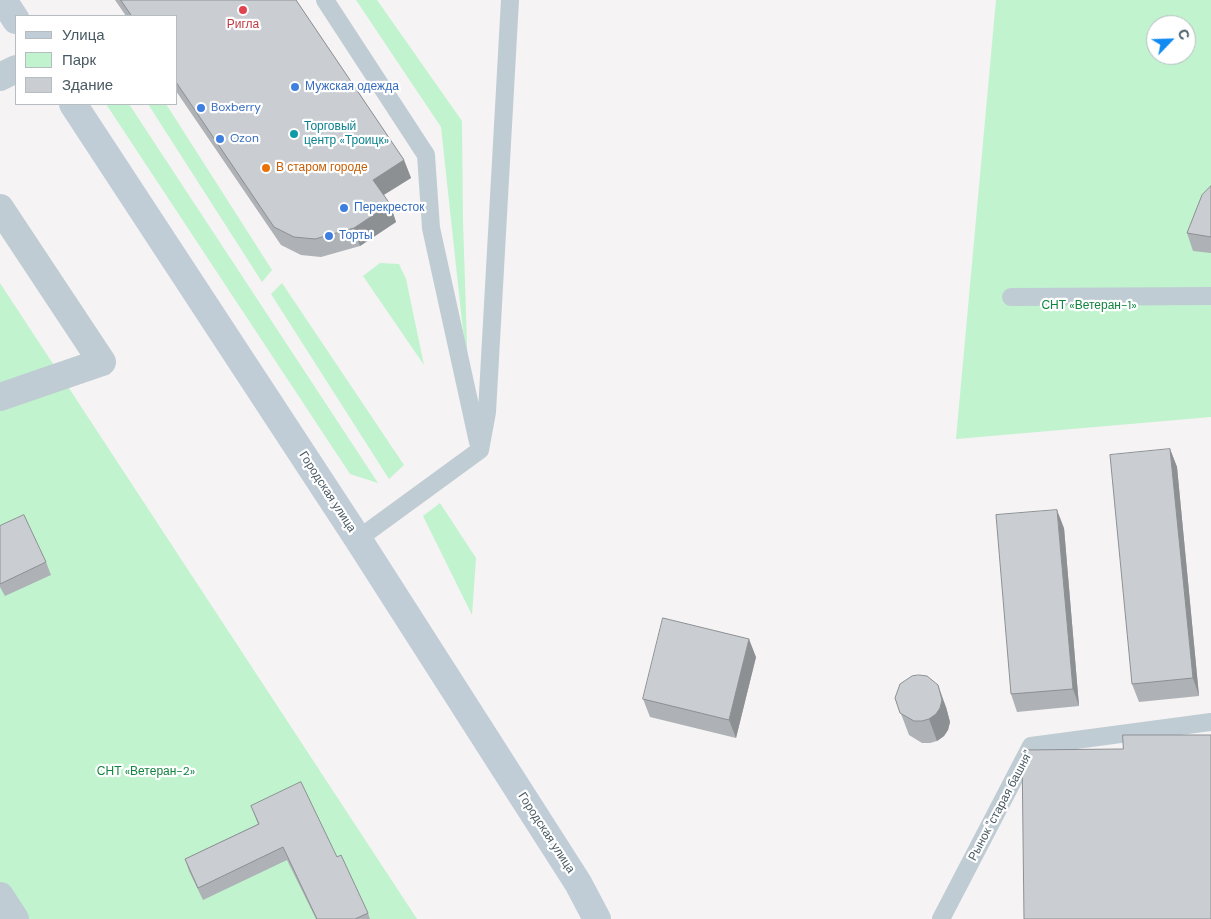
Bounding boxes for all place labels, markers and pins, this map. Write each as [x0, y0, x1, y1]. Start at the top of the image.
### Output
marker: Ригла [237, 4, 249, 16]
place label: Ригла [227, 18, 259, 32]
place label: Мужская одежда [305, 80, 399, 94]
marker: Мужская одежда [289, 81, 301, 93]
place label: Boxberry [211, 101, 261, 115]
marker: Boxberry [195, 102, 207, 114]
place label: Торговый центр «Троицк» [304, 120, 389, 148]
marker: Торговый центр «Троицк» [288, 128, 300, 140]
place label: Ozon [230, 132, 259, 146]
marker: Ozon [214, 133, 226, 145]
place label: В старом городе [276, 161, 368, 175]
marker: В старом городе [260, 162, 272, 174]
place label: Перекресток [354, 201, 425, 215]
marker: Перекресток [338, 202, 350, 214]
place label: Торты [339, 229, 373, 243]
marker: Торты [323, 230, 335, 242]

